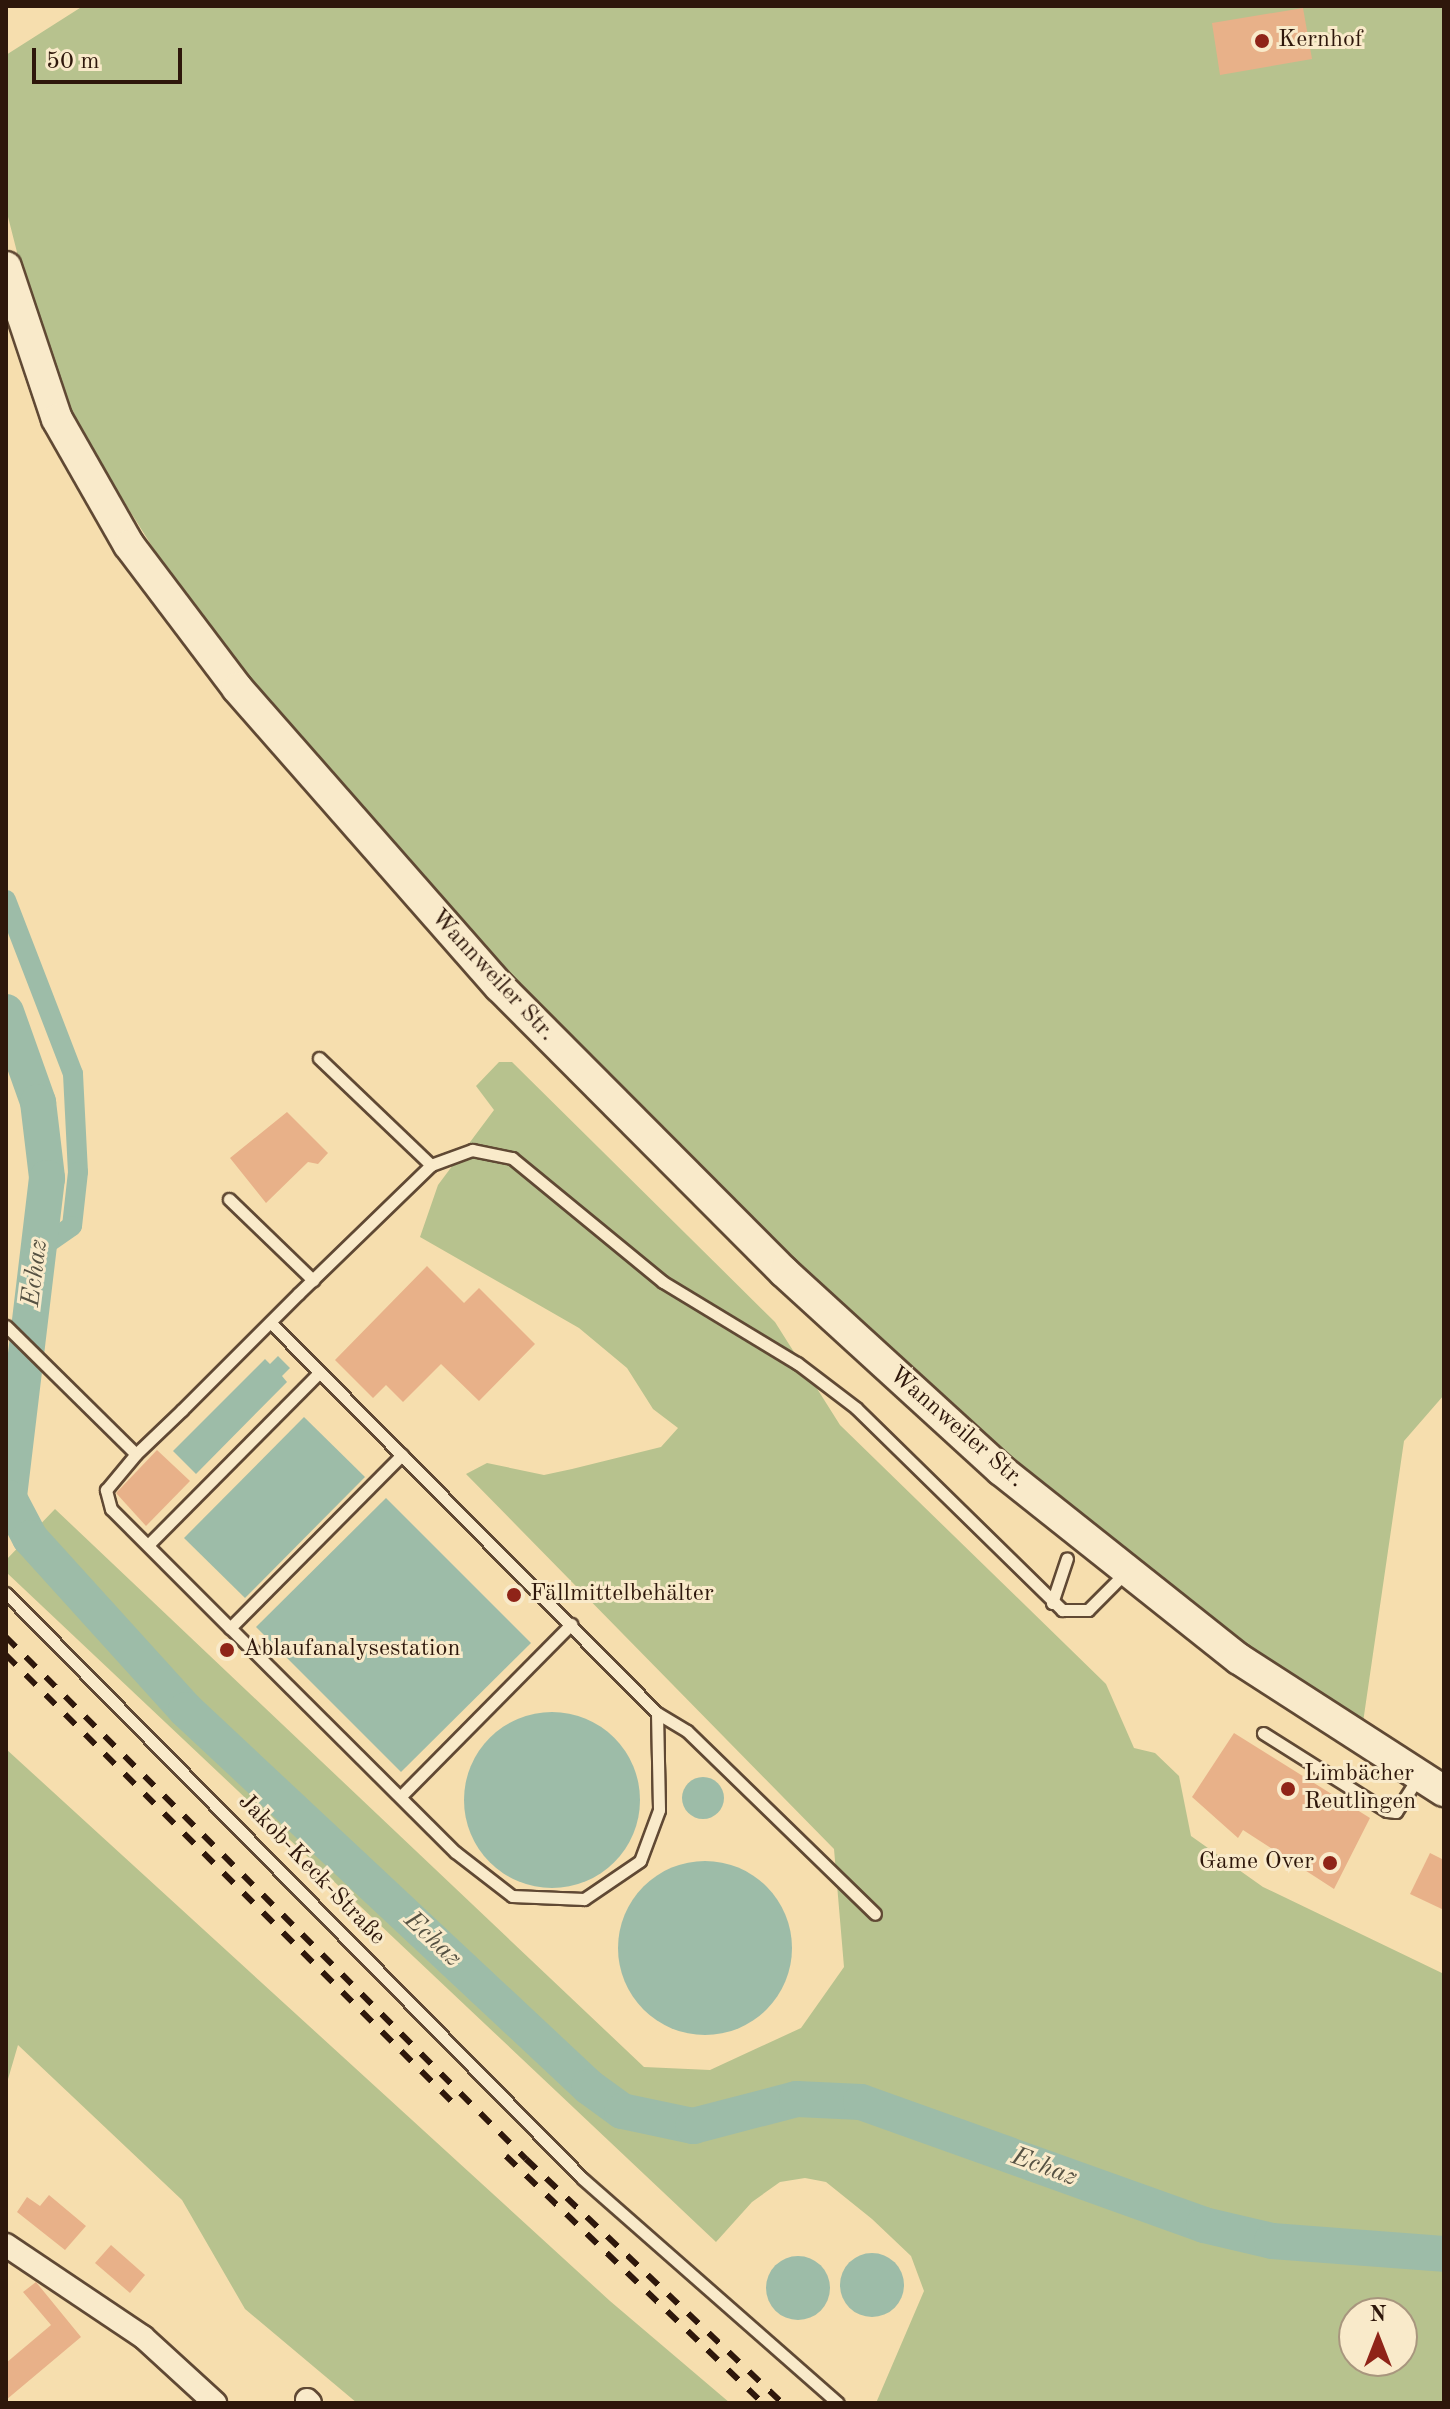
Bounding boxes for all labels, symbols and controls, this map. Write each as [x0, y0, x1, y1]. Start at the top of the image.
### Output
place label: Kernhof [1278, 27, 1363, 55]
scale bar [36, 32, 186, 82]
marker: Kernhof [1253, 32, 1271, 50]
text: 50 m [46, 50, 100, 74]
street label: Wannweiler Str. [423, 904, 561, 1048]
water label: Echaz [16, 1237, 56, 1309]
street label: Wannweiler Str. [882, 1361, 1030, 1495]
place label: Fällmittelbehälter [530, 1581, 714, 1609]
marker: Fällmittelbehälter [505, 1586, 523, 1604]
place label: Ablaufanalysestation [243, 1636, 460, 1664]
marker: Ablaufanalysestation [218, 1641, 236, 1659]
place label: Limbächer Reutlingen [1304, 1761, 1416, 1817]
marker: Limbächer Reutlingen [1279, 1780, 1297, 1798]
street label: Jakob-Keck-Straße [231, 1788, 391, 1952]
place label: Game Over [1199, 1849, 1314, 1877]
marker: Game Over [1321, 1854, 1339, 1872]
water label: Echaz [397, 1905, 467, 1975]
water label: Echaz [1007, 2142, 1081, 2194]
north arrow [1338, 2297, 1418, 2377]
text: N [1370, 2304, 1386, 2326]

